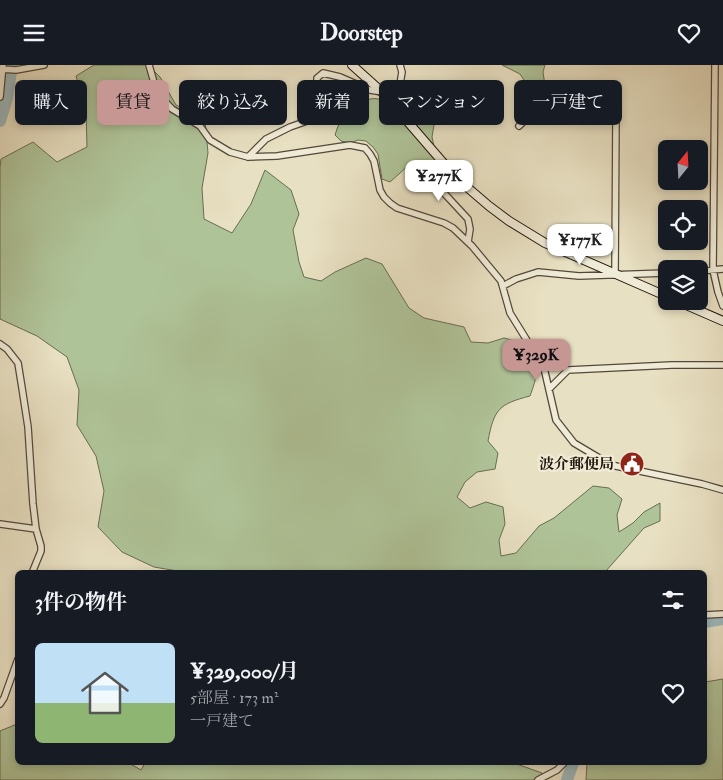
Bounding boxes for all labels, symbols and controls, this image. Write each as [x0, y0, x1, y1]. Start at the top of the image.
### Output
icon: menu [20, 19, 48, 47]
text: Doorstep [320, 19, 403, 47]
icon: heart [675, 19, 703, 47]
chip: 購入 [15, 80, 87, 125]
chip: 賃貸 [97, 80, 169, 125]
chip: 絞り込み [179, 80, 287, 125]
chip: 新着 [297, 80, 369, 125]
chip: マンション [379, 80, 504, 125]
chip: 一戸建て [514, 80, 622, 125]
north arrow [658, 140, 708, 190]
map controls [658, 140, 708, 310]
pin: ¥277K [404, 159, 474, 202]
text: ¥277K [416, 166, 462, 186]
button: locate [658, 200, 708, 250]
pin: ¥177K [545, 223, 615, 266]
text: ¥177K [558, 230, 602, 250]
button: layers [658, 260, 708, 310]
pin: ¥329K [501, 339, 571, 381]
text: ¥329K [513, 345, 559, 365]
public building icon: 波介郵便局 [619, 451, 645, 477]
place label: 波介郵便局 [539, 455, 614, 474]
icon: filters [659, 586, 687, 614]
text: 3件の物件 [35, 589, 127, 616]
text: ¥329,000/月 [190, 658, 299, 685]
icon: home [75, 663, 135, 723]
icon: heart [659, 679, 687, 707]
text: 5部屋 · 173 m² [190, 688, 278, 708]
text: 一戸建て [190, 711, 254, 731]

